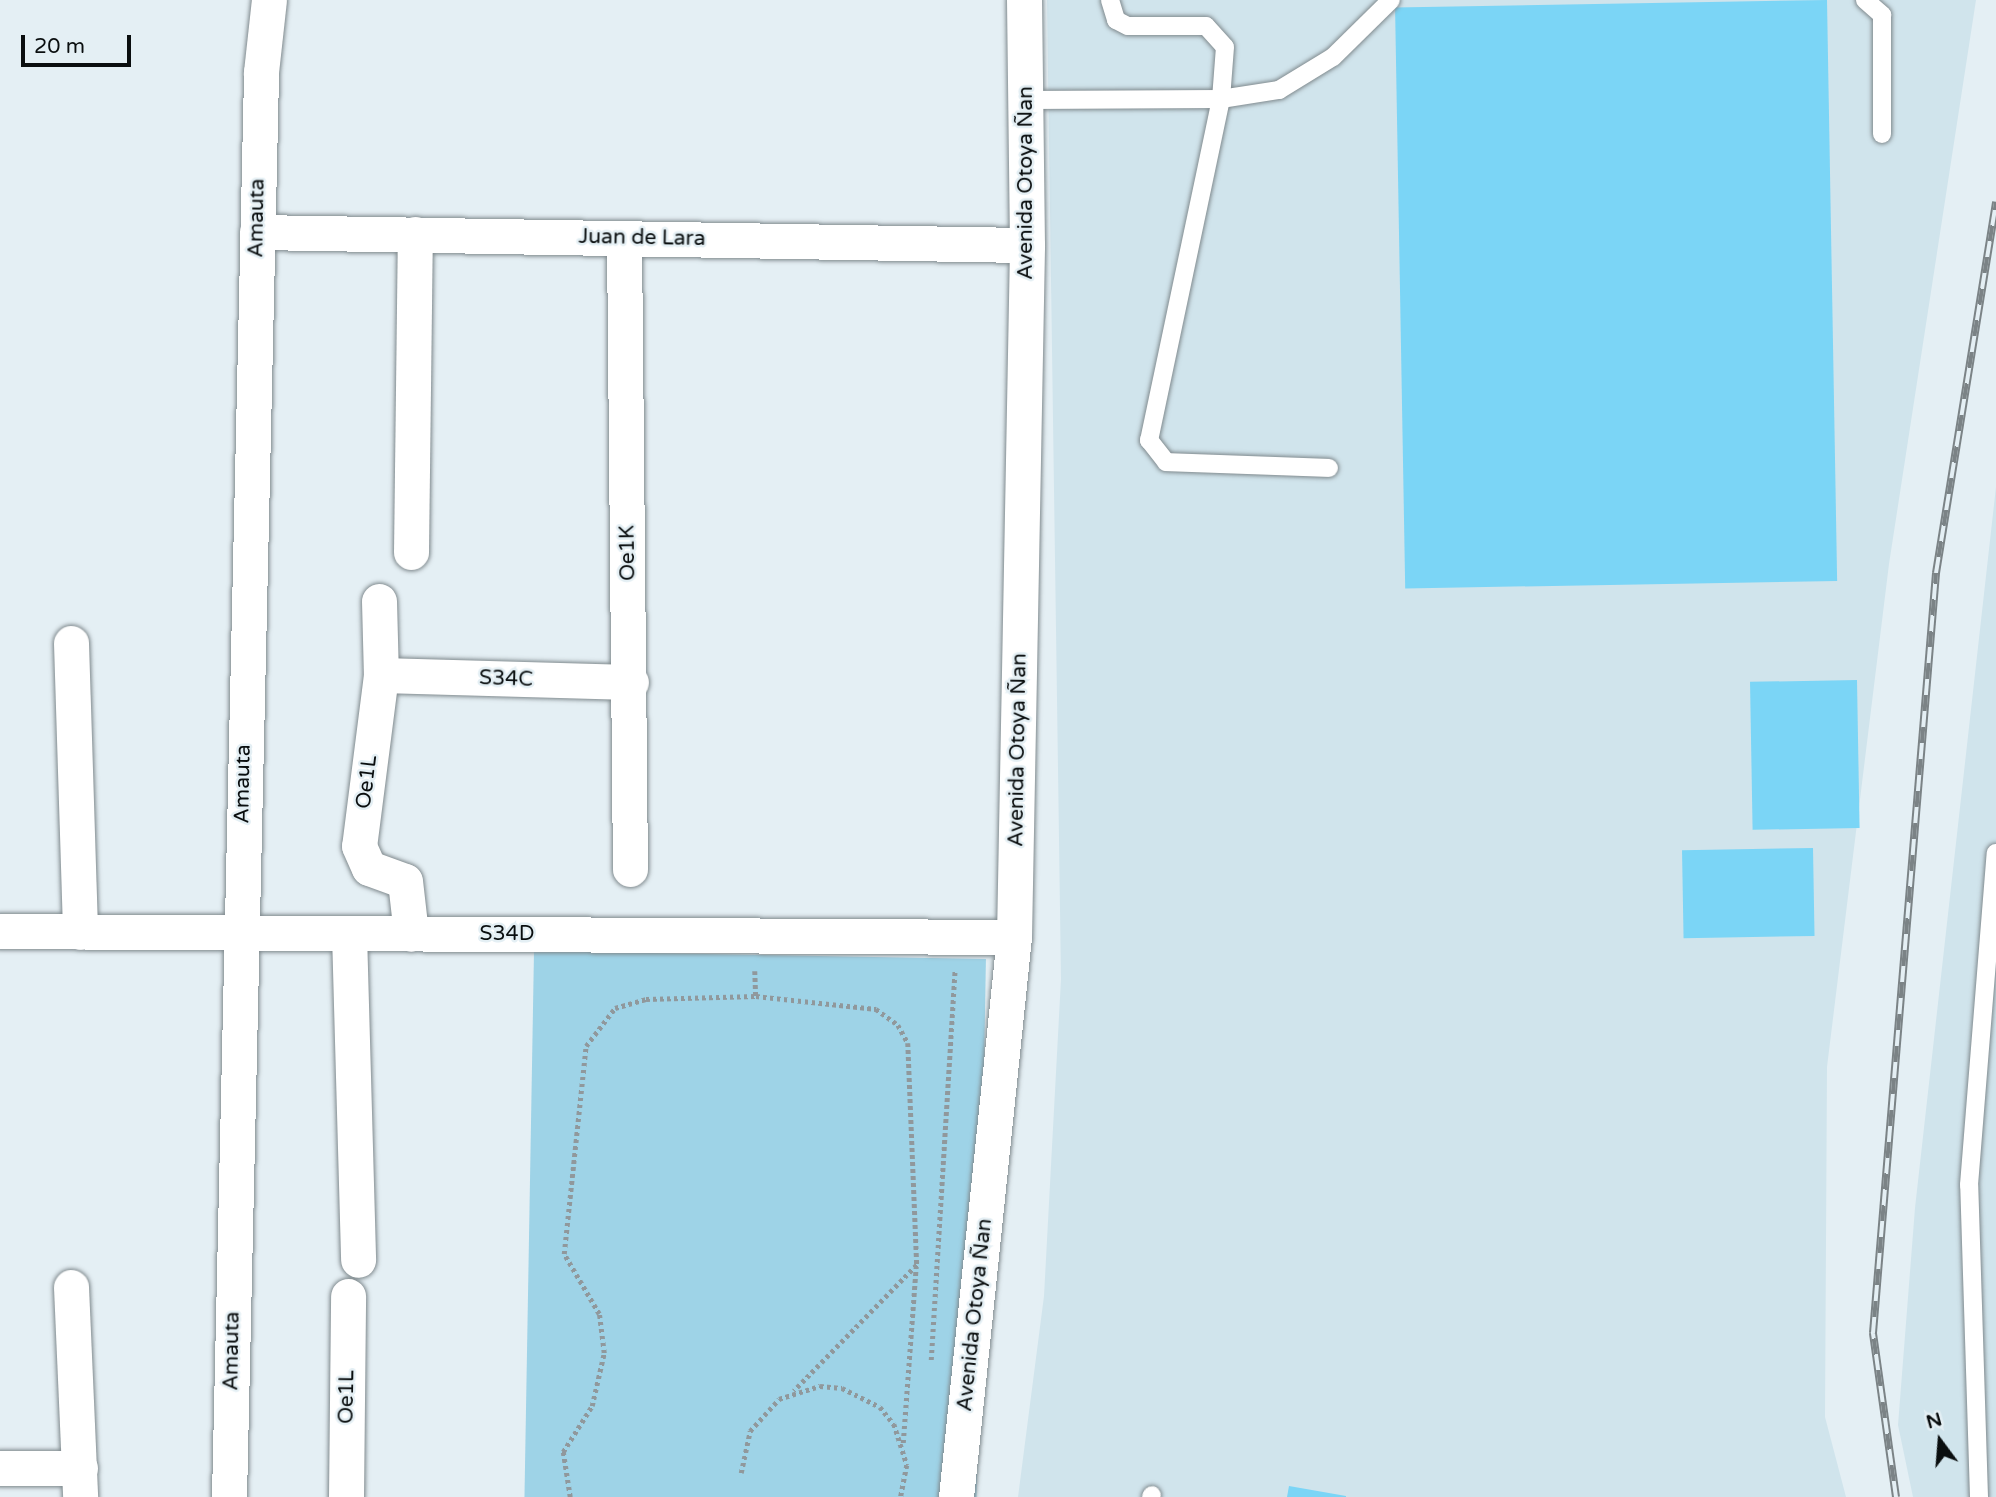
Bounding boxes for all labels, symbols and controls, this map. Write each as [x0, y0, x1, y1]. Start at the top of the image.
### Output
scale bar [24, 21, 135, 65]
text: 20 m [34, 34, 85, 59]
street label: Avenida Otoya Ñan [1013, 86, 1039, 280]
street label: Amauta [244, 178, 270, 258]
street label: Juan de Lara [578, 224, 706, 252]
street label: Oe1K [615, 525, 641, 581]
street label: Avenida Otoya Ñan [1004, 653, 1032, 847]
street label: S34C [479, 665, 533, 693]
street label: Amauta [230, 744, 256, 824]
street label: Oe1L [351, 754, 383, 810]
street label: S34D [479, 921, 535, 947]
street label: Avenida Otoya Ñan [952, 1217, 998, 1413]
street label: Amauta [219, 1311, 245, 1391]
street label: Oe1L [334, 1370, 360, 1424]
north arrow [1905, 1406, 1975, 1476]
text: N [1924, 1408, 1945, 1433]

